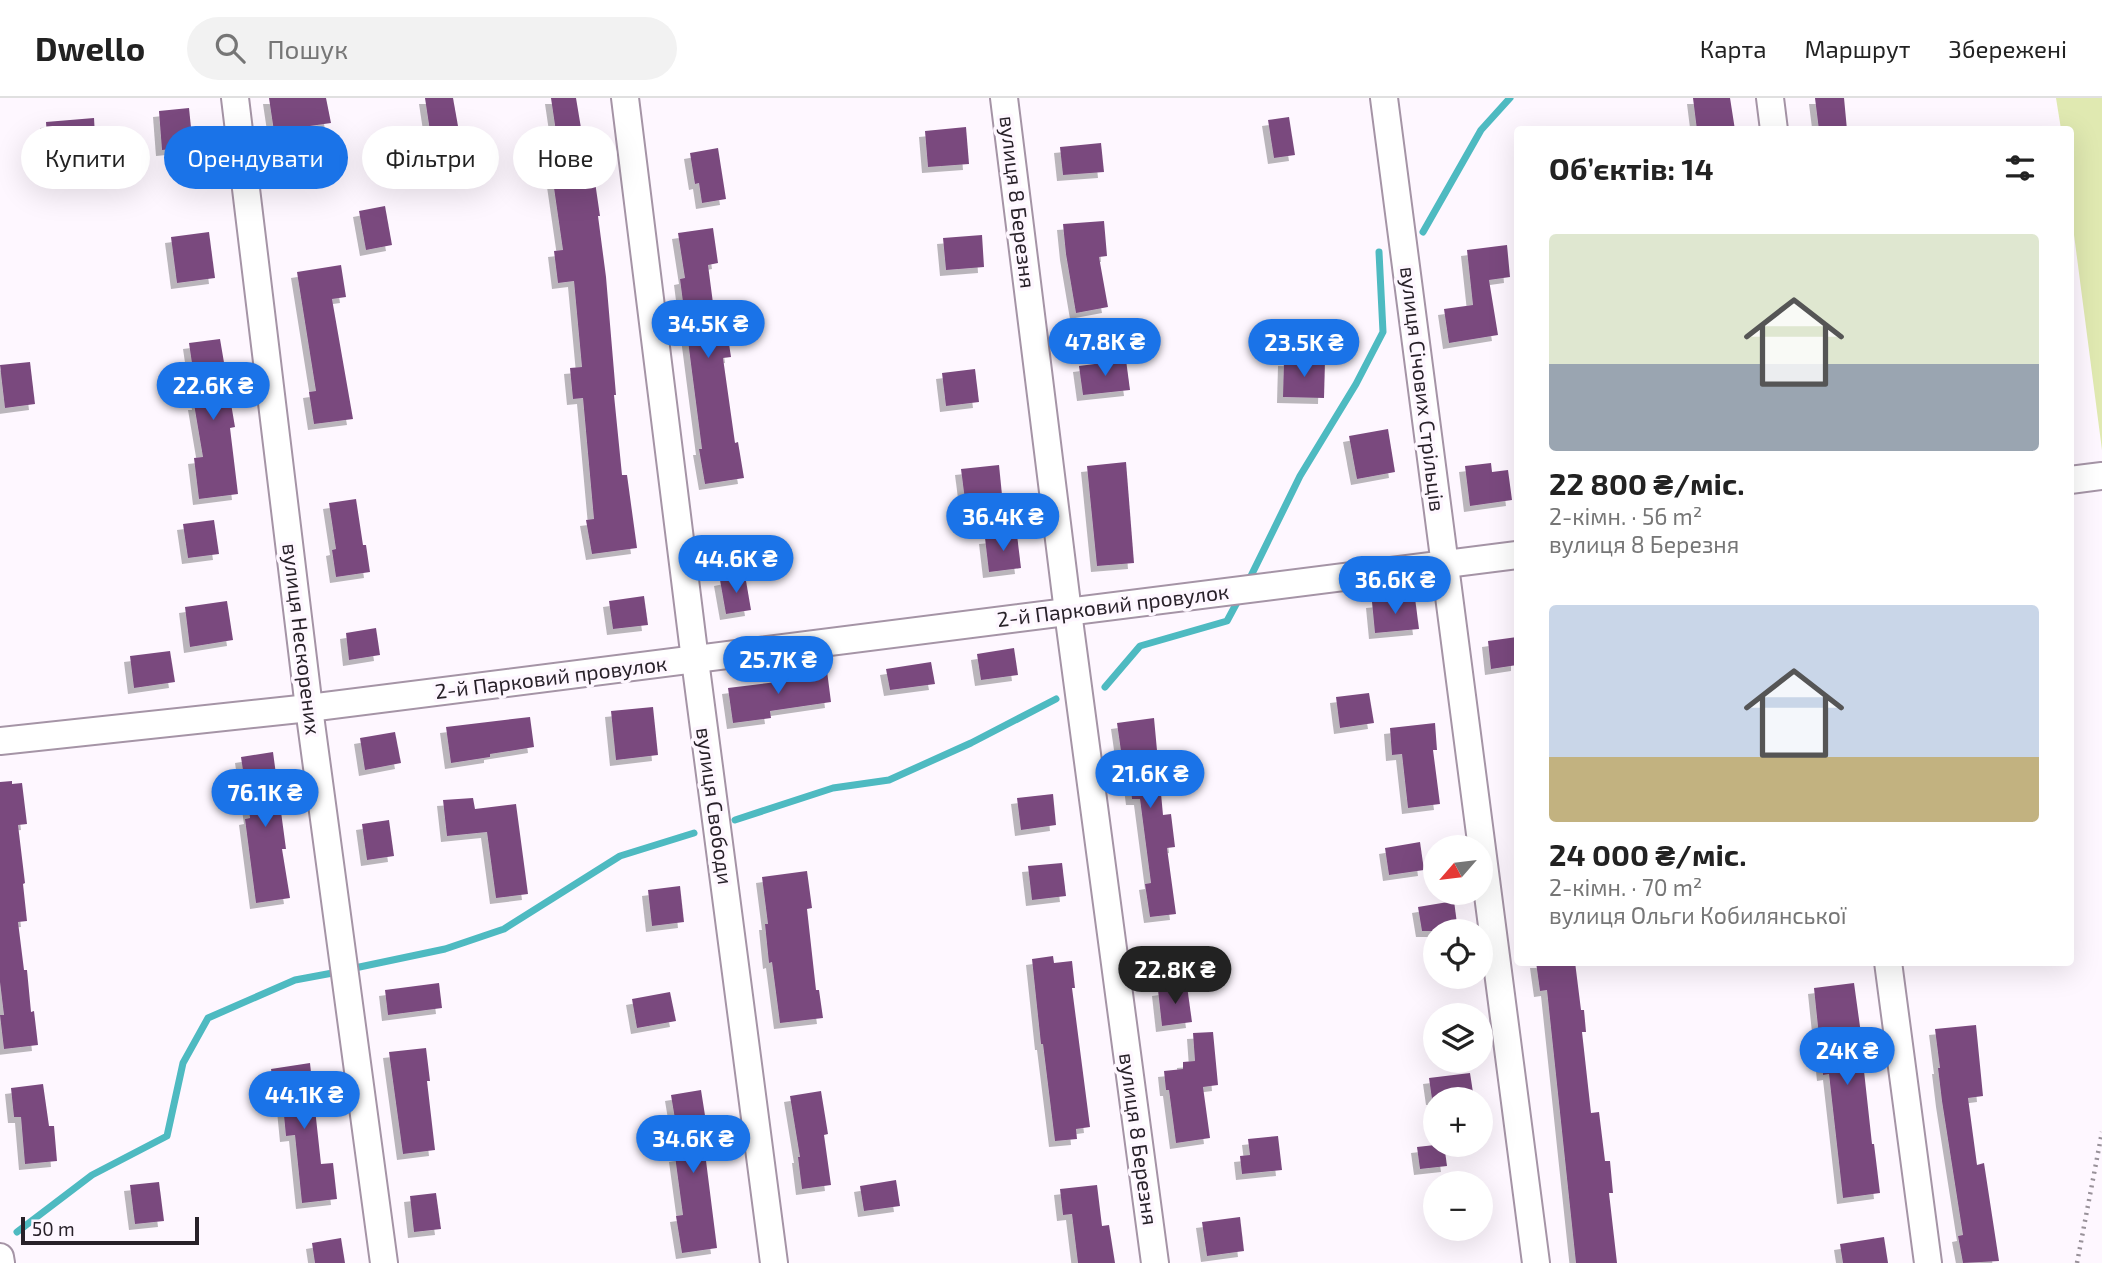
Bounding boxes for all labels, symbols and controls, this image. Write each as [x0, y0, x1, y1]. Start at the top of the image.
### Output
search box [187, 17, 677, 80]
text: Dwello [35, 28, 145, 68]
icon: search [211, 29, 249, 67]
text: Пошук [267, 33, 348, 64]
text: Карта [1700, 34, 1766, 63]
text: Маршрут [1804, 34, 1910, 63]
text: Збережені [1948, 34, 2067, 63]
street label: вулиця 8 Березня [995, 114, 1041, 290]
chip: Купити [21, 126, 150, 189]
chip: Орендувати [164, 126, 348, 189]
chip: Фільтри [362, 126, 499, 189]
chip: Нове [513, 126, 617, 189]
icon: filters [2001, 149, 2039, 187]
text: Об’єктів: 14 [1549, 150, 1714, 186]
street label: вулиця Січових Стрільців [1395, 265, 1451, 513]
icon: home [1731, 279, 1857, 405]
pin: 34.5K ₴ [643, 300, 773, 360]
text: 34.5K ₴ [668, 309, 748, 337]
pin: 47.8K ₴ [1040, 318, 1170, 378]
pin: 23.5K ₴ [1239, 320, 1369, 379]
text: 47.8K ₴ [1065, 327, 1145, 355]
text: 23.5K ₴ [1264, 328, 1344, 356]
pin: 22.6K ₴ [148, 362, 278, 422]
text: 22.6K ₴ [173, 371, 253, 399]
text: 22 800 ₴/міс. [1549, 465, 1745, 501]
pin: 36.4K ₴ [938, 494, 1068, 553]
text: 36.4K ₴ [962, 502, 1044, 530]
text: 2-кімн. · 56 m² [1549, 502, 1702, 530]
text: вулиця 8 Березня [1549, 530, 1739, 558]
pin: 44.6K ₴ [671, 536, 801, 595]
street label: вулиця Нескорених [277, 542, 327, 736]
text: 44.6K ₴ [694, 544, 778, 572]
pin: 36.6K ₴ [1330, 556, 1460, 616]
text: 36.6K ₴ [1355, 565, 1435, 593]
street label: 2-й Парковий провулок [995, 578, 1230, 632]
pin: 25.7K ₴ [713, 636, 843, 696]
text: 25.7K ₴ [739, 645, 817, 673]
street label: 2-й Парковий провулок [433, 650, 668, 704]
icon: home [1731, 650, 1857, 776]
street label: вулиця Свободи [691, 725, 739, 886]
pin: 21.6K ₴ [1085, 750, 1215, 810]
text: 21.6K ₴ [1111, 759, 1189, 787]
pin: 76.1K ₴ [200, 770, 330, 829]
text: 76.1K ₴ [228, 778, 302, 806]
north arrow [1423, 835, 1493, 905]
map controls [1423, 835, 1493, 1241]
text: 24 000 ₴/міс. [1549, 836, 1746, 872]
text: 2-кімн. · 70 m² [1549, 873, 1702, 901]
text: вулиця Ольги Кобилянської [1549, 901, 1847, 929]
button: locate [1423, 919, 1493, 989]
pin: 22.8K ₴ [1110, 946, 1240, 1006]
text: 22.8K ₴ [1134, 955, 1216, 983]
button: layers [1423, 1003, 1493, 1073]
pin: 24K ₴ [1798, 1028, 1896, 1087]
text: 24K ₴ [1816, 1036, 1878, 1064]
street label: вулиця 8 Березня [1114, 1051, 1164, 1227]
pin: 44.1K ₴ [239, 1072, 369, 1131]
text: 44.1K ₴ [265, 1080, 343, 1108]
button: + [1423, 1087, 1493, 1157]
pin: 34.6K ₴ [628, 1116, 758, 1175]
text: 34.6K ₴ [652, 1124, 734, 1152]
button: − [1423, 1171, 1493, 1241]
scale bar [21, 1214, 200, 1246]
text: 50 m [32, 1217, 75, 1240]

